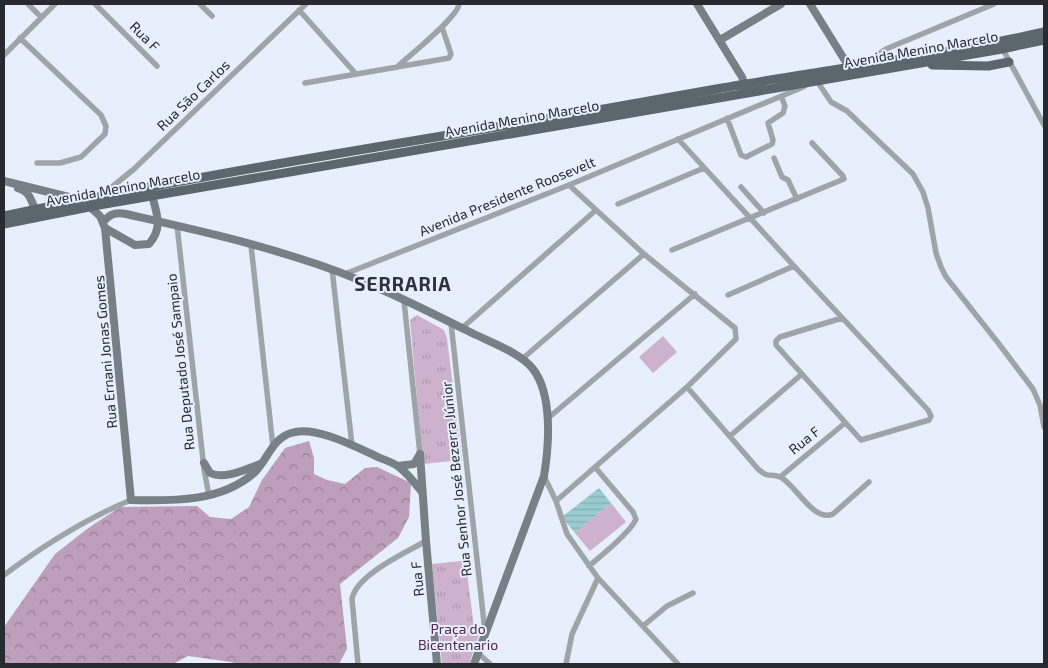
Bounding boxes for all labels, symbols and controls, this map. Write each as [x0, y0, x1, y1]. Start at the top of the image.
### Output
street label: Rua F [127, 18, 164, 55]
street label: Avenida Menino Marcelo [843, 27, 999, 71]
street label: Rua São Carlos [153, 56, 233, 134]
street label: Avenida Menino Marcelo [444, 96, 600, 140]
street label: Avenida Presidente Roosevelt [416, 153, 598, 239]
street label: Avenida Menino Marcelo [45, 165, 201, 209]
district label: SERRARIA [354, 272, 452, 295]
street label: Rua Deputado José Sampaio [162, 273, 198, 451]
street label: Rua Ernani Jonas Gomes [90, 275, 120, 429]
street label: Rua Senhor José Bezerra Júnior [437, 380, 475, 577]
street label: Rua F [785, 422, 823, 458]
street label: Rua F [407, 560, 427, 597]
park label: Praça do Bicentenario [418, 620, 498, 653]

